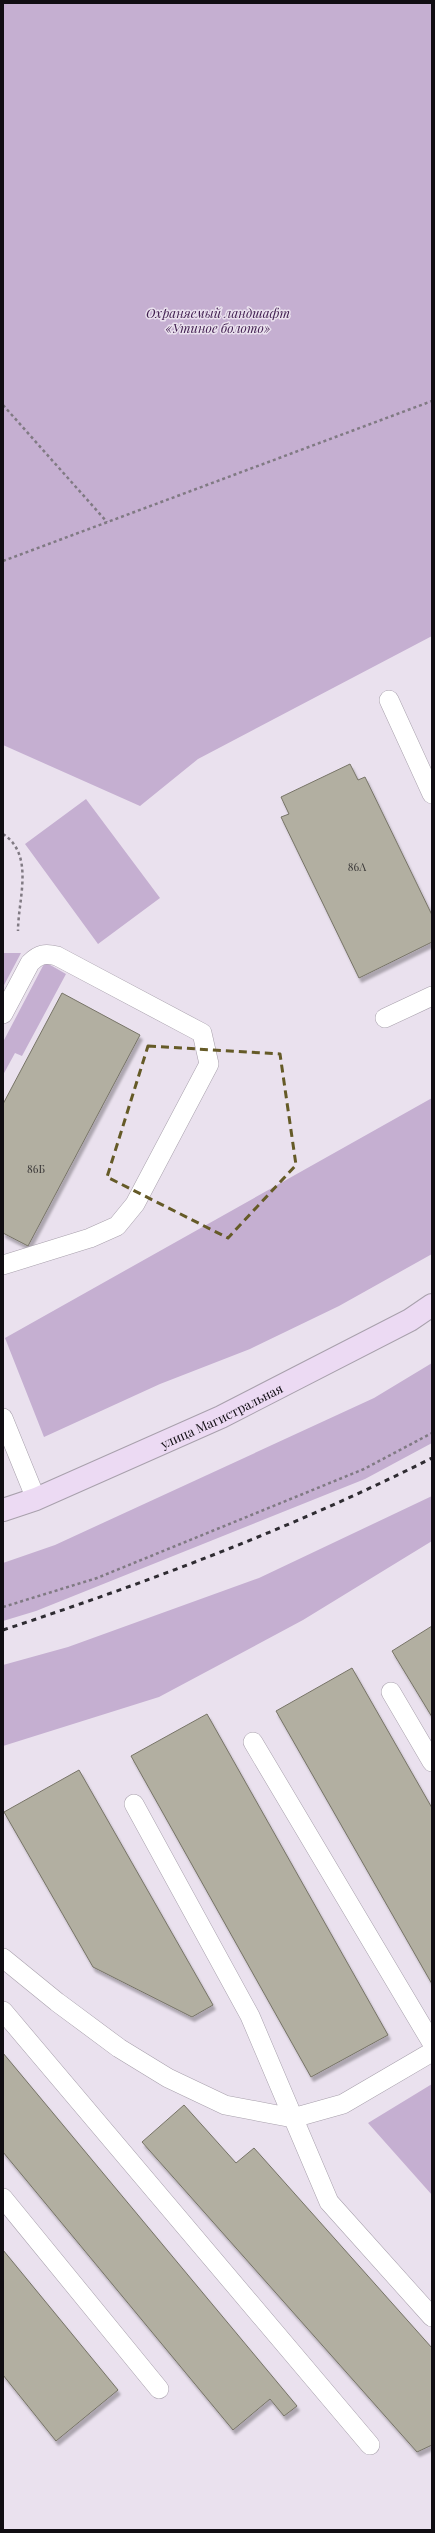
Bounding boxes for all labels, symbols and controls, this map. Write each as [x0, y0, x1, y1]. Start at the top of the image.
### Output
park label: Охраняемый ландшафт «Утиное болото» [146, 304, 290, 336]
house number: 86А [348, 859, 366, 874]
house number: 86Б [27, 1161, 45, 1176]
street label: улица Магистральная [156, 1379, 285, 1452]

